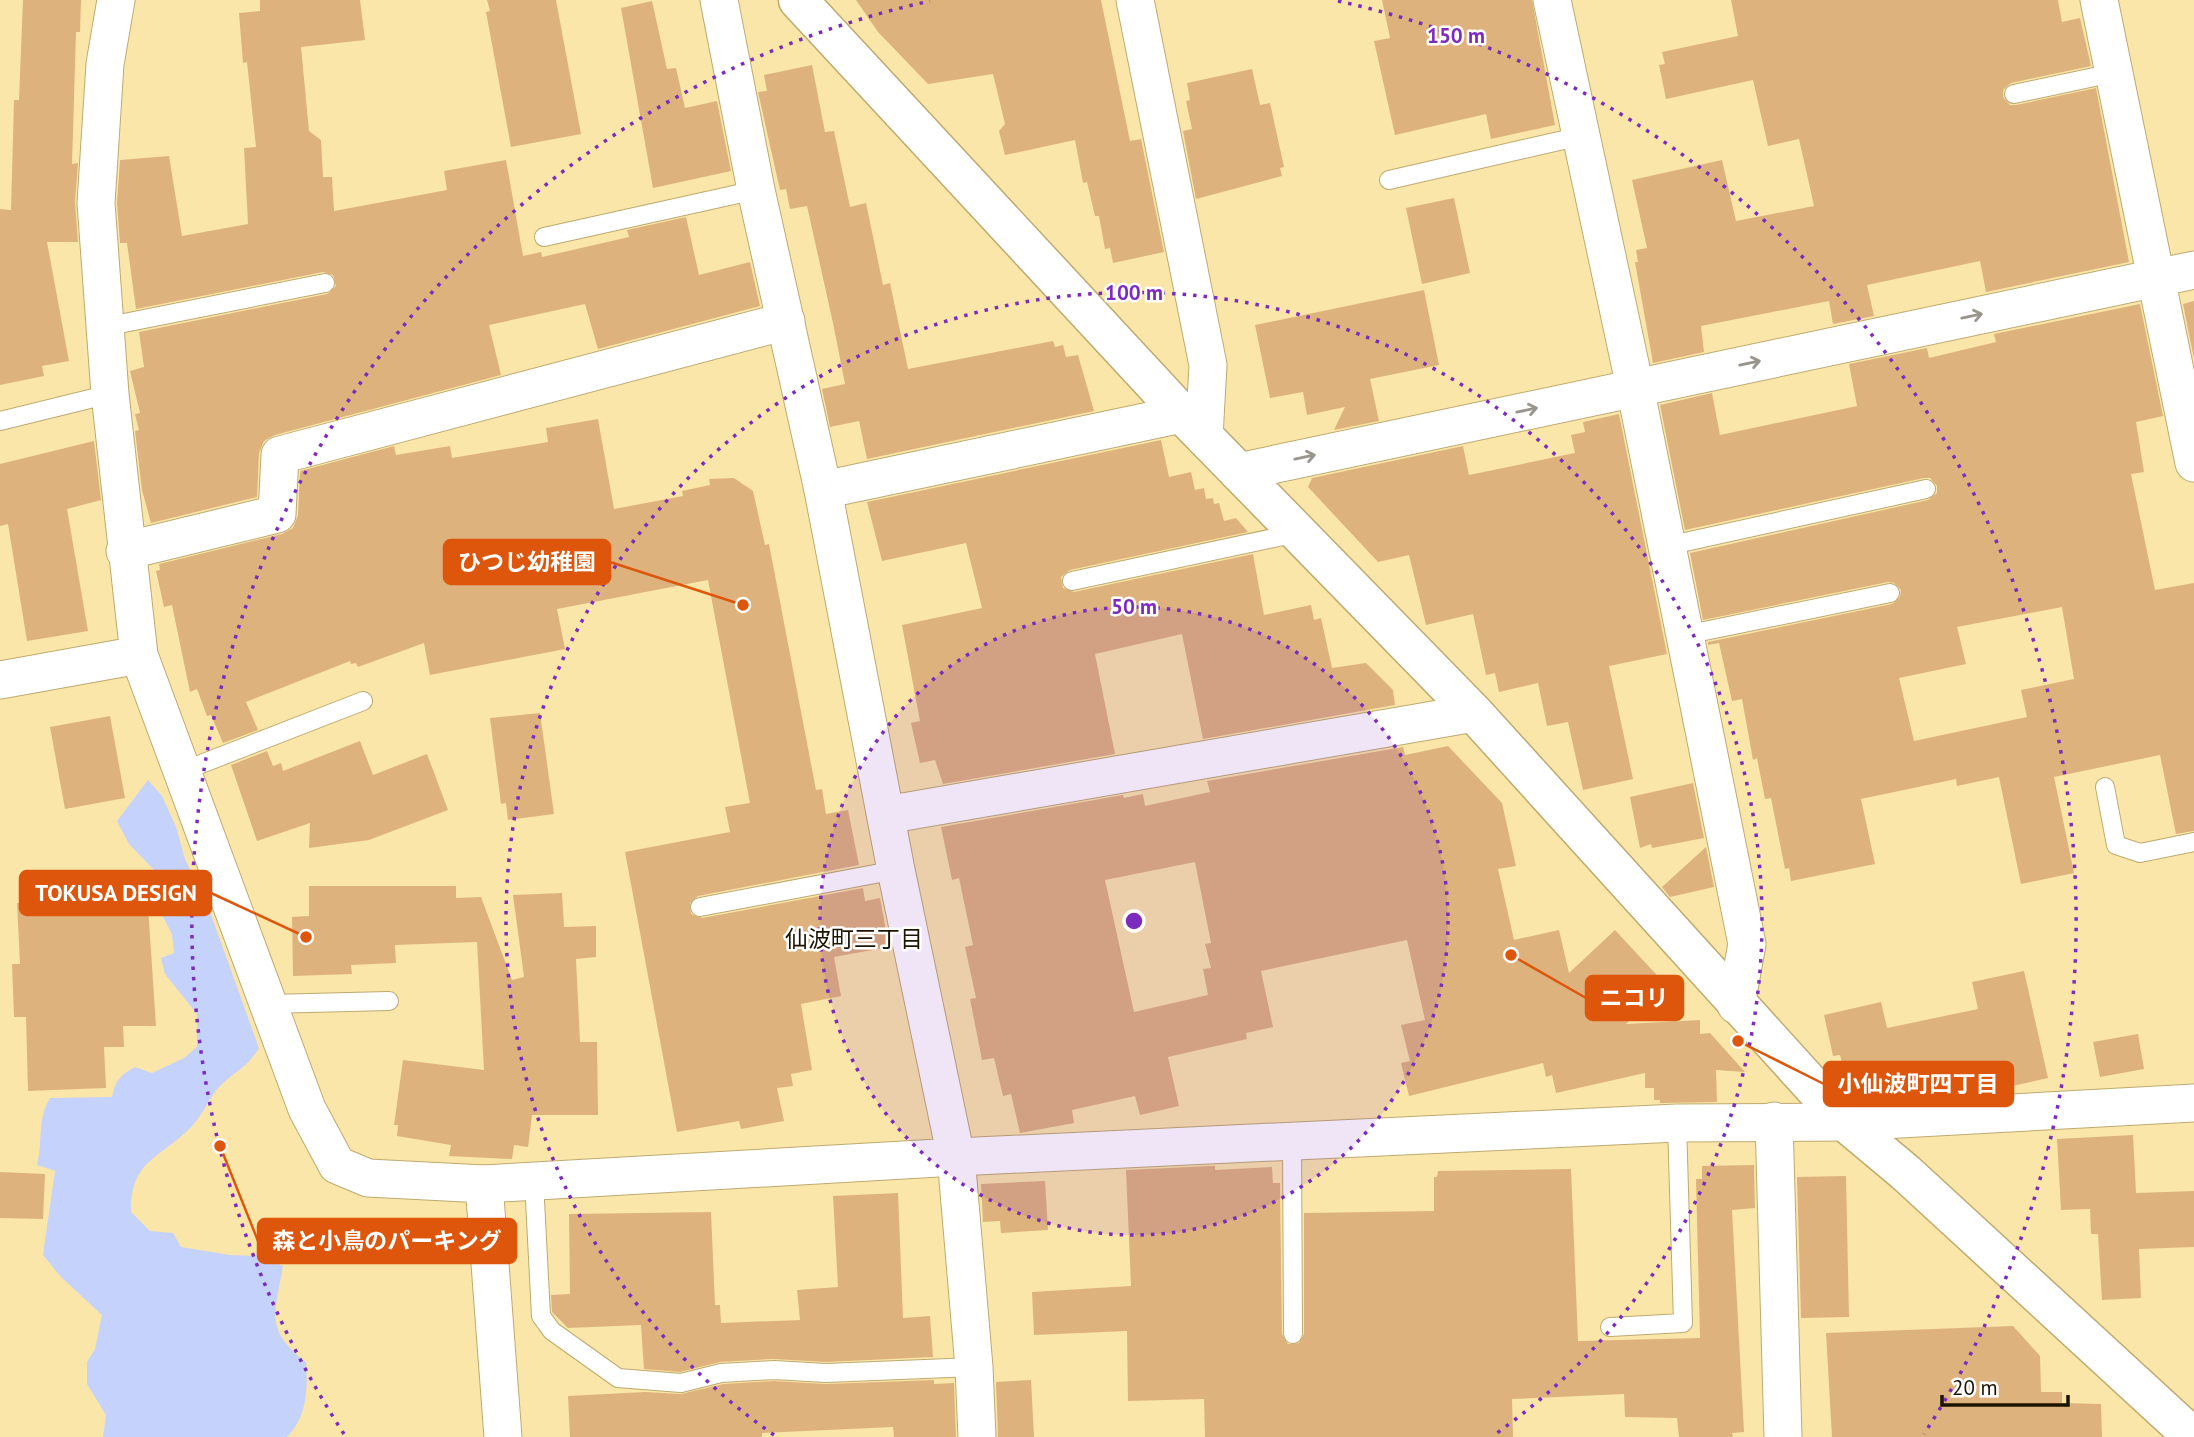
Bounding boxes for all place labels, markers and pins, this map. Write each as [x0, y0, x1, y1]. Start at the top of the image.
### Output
callout: ひつじ幼稚園 [444, 540, 610, 584]
callout: TOKUSA DESIGN [20, 871, 211, 915]
centre of rings [1122, 909, 1146, 933]
callout: ニコリ [1586, 976, 1683, 1020]
callout: 小仙波町四丁目 [1824, 1062, 2013, 1106]
callout: 森と小鳥のパーキング [258, 1219, 516, 1263]

